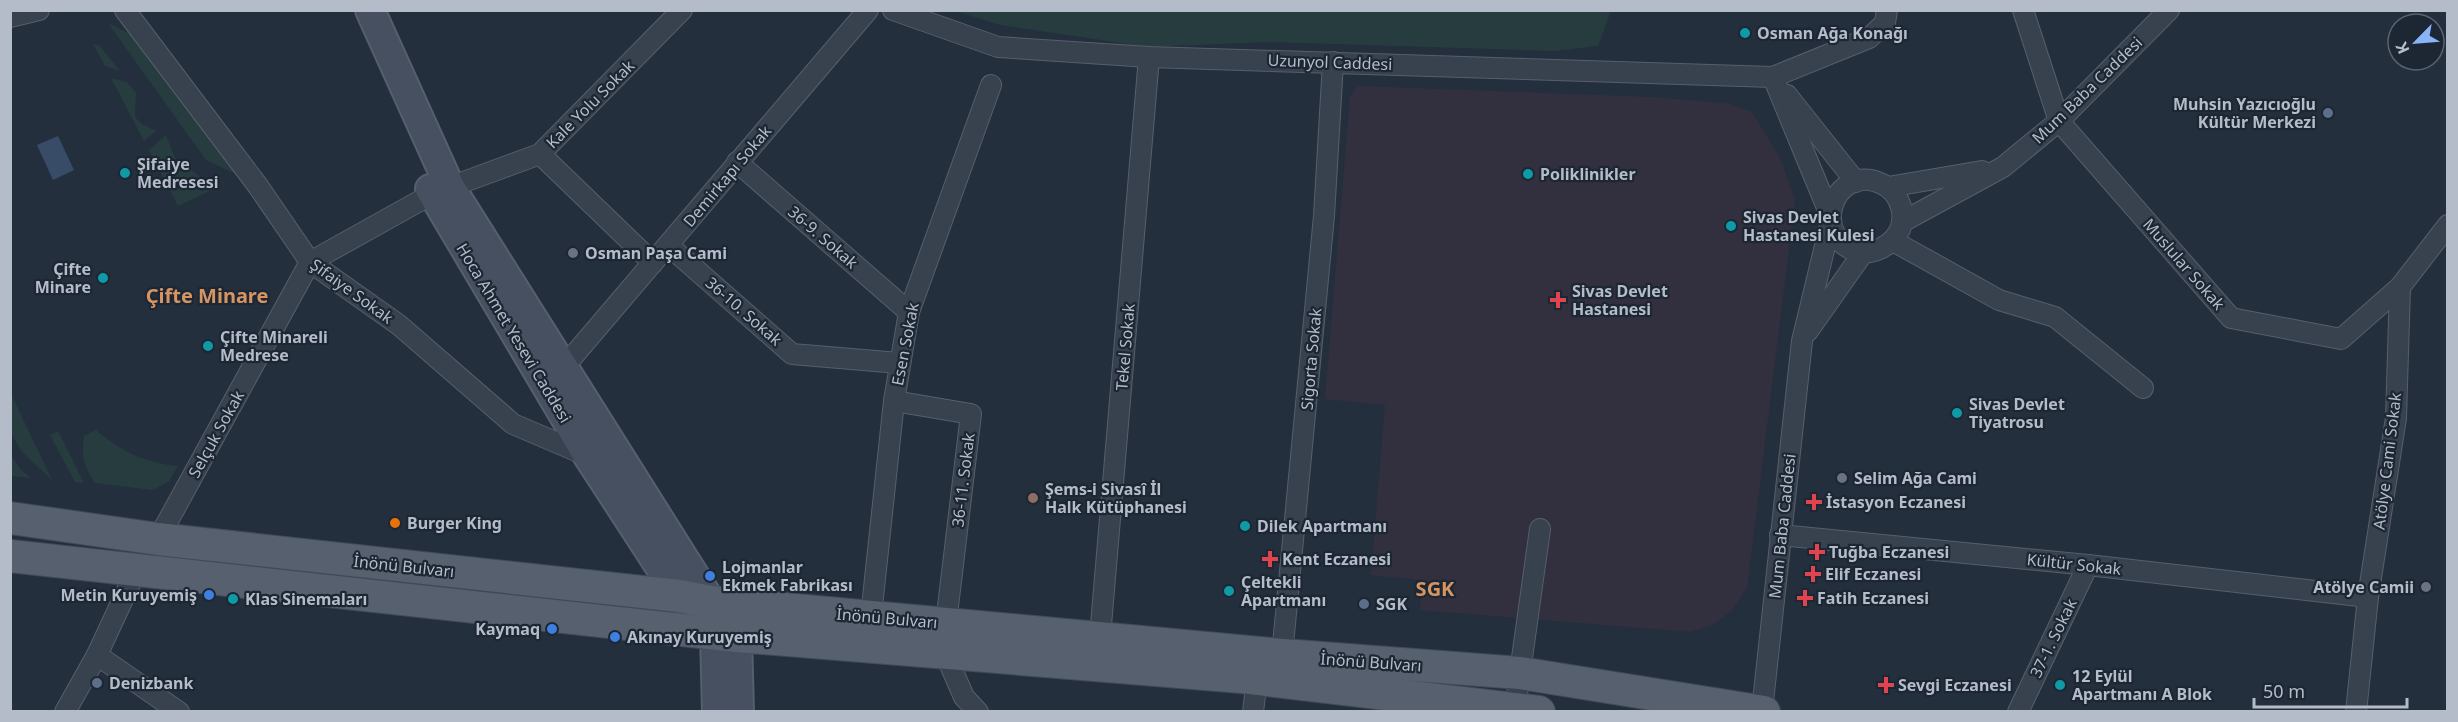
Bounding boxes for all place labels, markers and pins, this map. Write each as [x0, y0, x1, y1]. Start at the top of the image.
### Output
place label: Osman Ağa Konağı [1757, 22, 1908, 44]
marker: Osman Ağa Konağı [1738, 26, 1752, 40]
place label: Muhsin Yazıcıoğlu Kültür Merkezi [2173, 93, 2316, 133]
marker: Muhsin Yazıcıoğlu Kültür Merkezi [2321, 106, 2335, 120]
place label: Şifaiye Medresesi [137, 153, 219, 193]
place label: Poliklinikler [1540, 163, 1636, 185]
marker: Şifaiye Medresesi [118, 166, 132, 180]
marker: Poliklinikler [1521, 167, 1535, 181]
place label: Sivas Devlet Hastanesi Kulesi [1743, 206, 1874, 246]
marker: Sivas Devlet Hastanesi Kulesi [1724, 219, 1738, 233]
place label: Osman Paşa Cami [585, 242, 727, 264]
marker: Osman Paşa Cami [566, 246, 580, 260]
place label: Çifte Minare [35, 258, 91, 298]
marker: Çifte Minare [96, 271, 110, 285]
place label: Sivas Devlet Hastanesi [1572, 280, 1668, 320]
marker: Sivas Devlet Hastanesi [1549, 291, 1567, 309]
place label: Çifte Minareli Medrese [220, 326, 328, 366]
marker: Çifte Minareli Medrese [201, 339, 215, 353]
place label: Sivas Devlet Tiyatrosu [1969, 393, 2065, 433]
marker: Sivas Devlet Tiyatrosu [1950, 406, 1964, 420]
place label: Selim Ağa Cami [1854, 467, 1977, 489]
marker: Selim Ağa Cami [1835, 471, 1849, 485]
place label: Şems-i Sivasî İl Halk Kütüphanesi [1045, 478, 1187, 518]
marker: Şems-i Sivasî İl Halk Kütüphanesi [1026, 491, 1040, 505]
place label: İstasyon Eczanesi [1826, 491, 1966, 513]
marker: İstasyon Eczanesi [1807, 495, 1821, 509]
place label: Burger King [407, 512, 502, 534]
place label: Dilek Apartmanı [1257, 515, 1387, 537]
marker: Burger King [388, 516, 402, 530]
marker: Dilek Apartmanı [1238, 519, 1252, 533]
place label: Tuğba Eczanesi [1829, 541, 1949, 563]
marker: Tuğba Eczanesi [1810, 545, 1824, 559]
place label: Kent Eczanesi [1282, 548, 1391, 570]
marker: Kent Eczanesi [1263, 552, 1277, 566]
place label: Lojmanlar Ekmek Fabrikası [722, 556, 853, 596]
place label: Elif Eczanesi [1825, 563, 1921, 585]
marker: Elif Eczanesi [1806, 567, 1820, 581]
marker: Lojmanlar Ekmek Fabrikası [703, 569, 717, 583]
place label: Çeltekli Apartmanı [1241, 571, 1326, 611]
place label: Atölye Camii [2313, 576, 2414, 598]
marker: Atölye Camii [2419, 580, 2433, 594]
place label: Metin Kuruyemiş [60, 584, 197, 606]
marker: Çeltekli Apartmanı [1222, 584, 1236, 598]
place label: Fatih Eczanesi [1817, 587, 1929, 609]
marker: Metin Kuruyemiş [202, 588, 216, 602]
place label: Klas Sinemaları [245, 588, 367, 610]
marker: Fatih Eczanesi [1798, 591, 1812, 605]
marker: Klas Sinemaları [226, 592, 240, 606]
place label: SGK [1376, 593, 1407, 615]
marker: SGK [1357, 597, 1371, 611]
place label: Kaymaq [475, 618, 540, 640]
marker: Kaymaq [545, 622, 559, 636]
place label: Akınay Kuruyemiş [627, 626, 772, 648]
marker: Akınay Kuruyemiş [608, 630, 622, 644]
place label: 12 Eylül Apartmanı A Blok [2072, 665, 2212, 705]
place label: Denizbank [109, 672, 193, 694]
place label: Sevgi Eczanesi [1898, 674, 2012, 696]
marker: Denizbank [90, 676, 104, 690]
marker: Sevgi Eczanesi [1879, 678, 1893, 692]
marker: 12 Eylül Apartmanı A Blok [2053, 678, 2067, 692]

